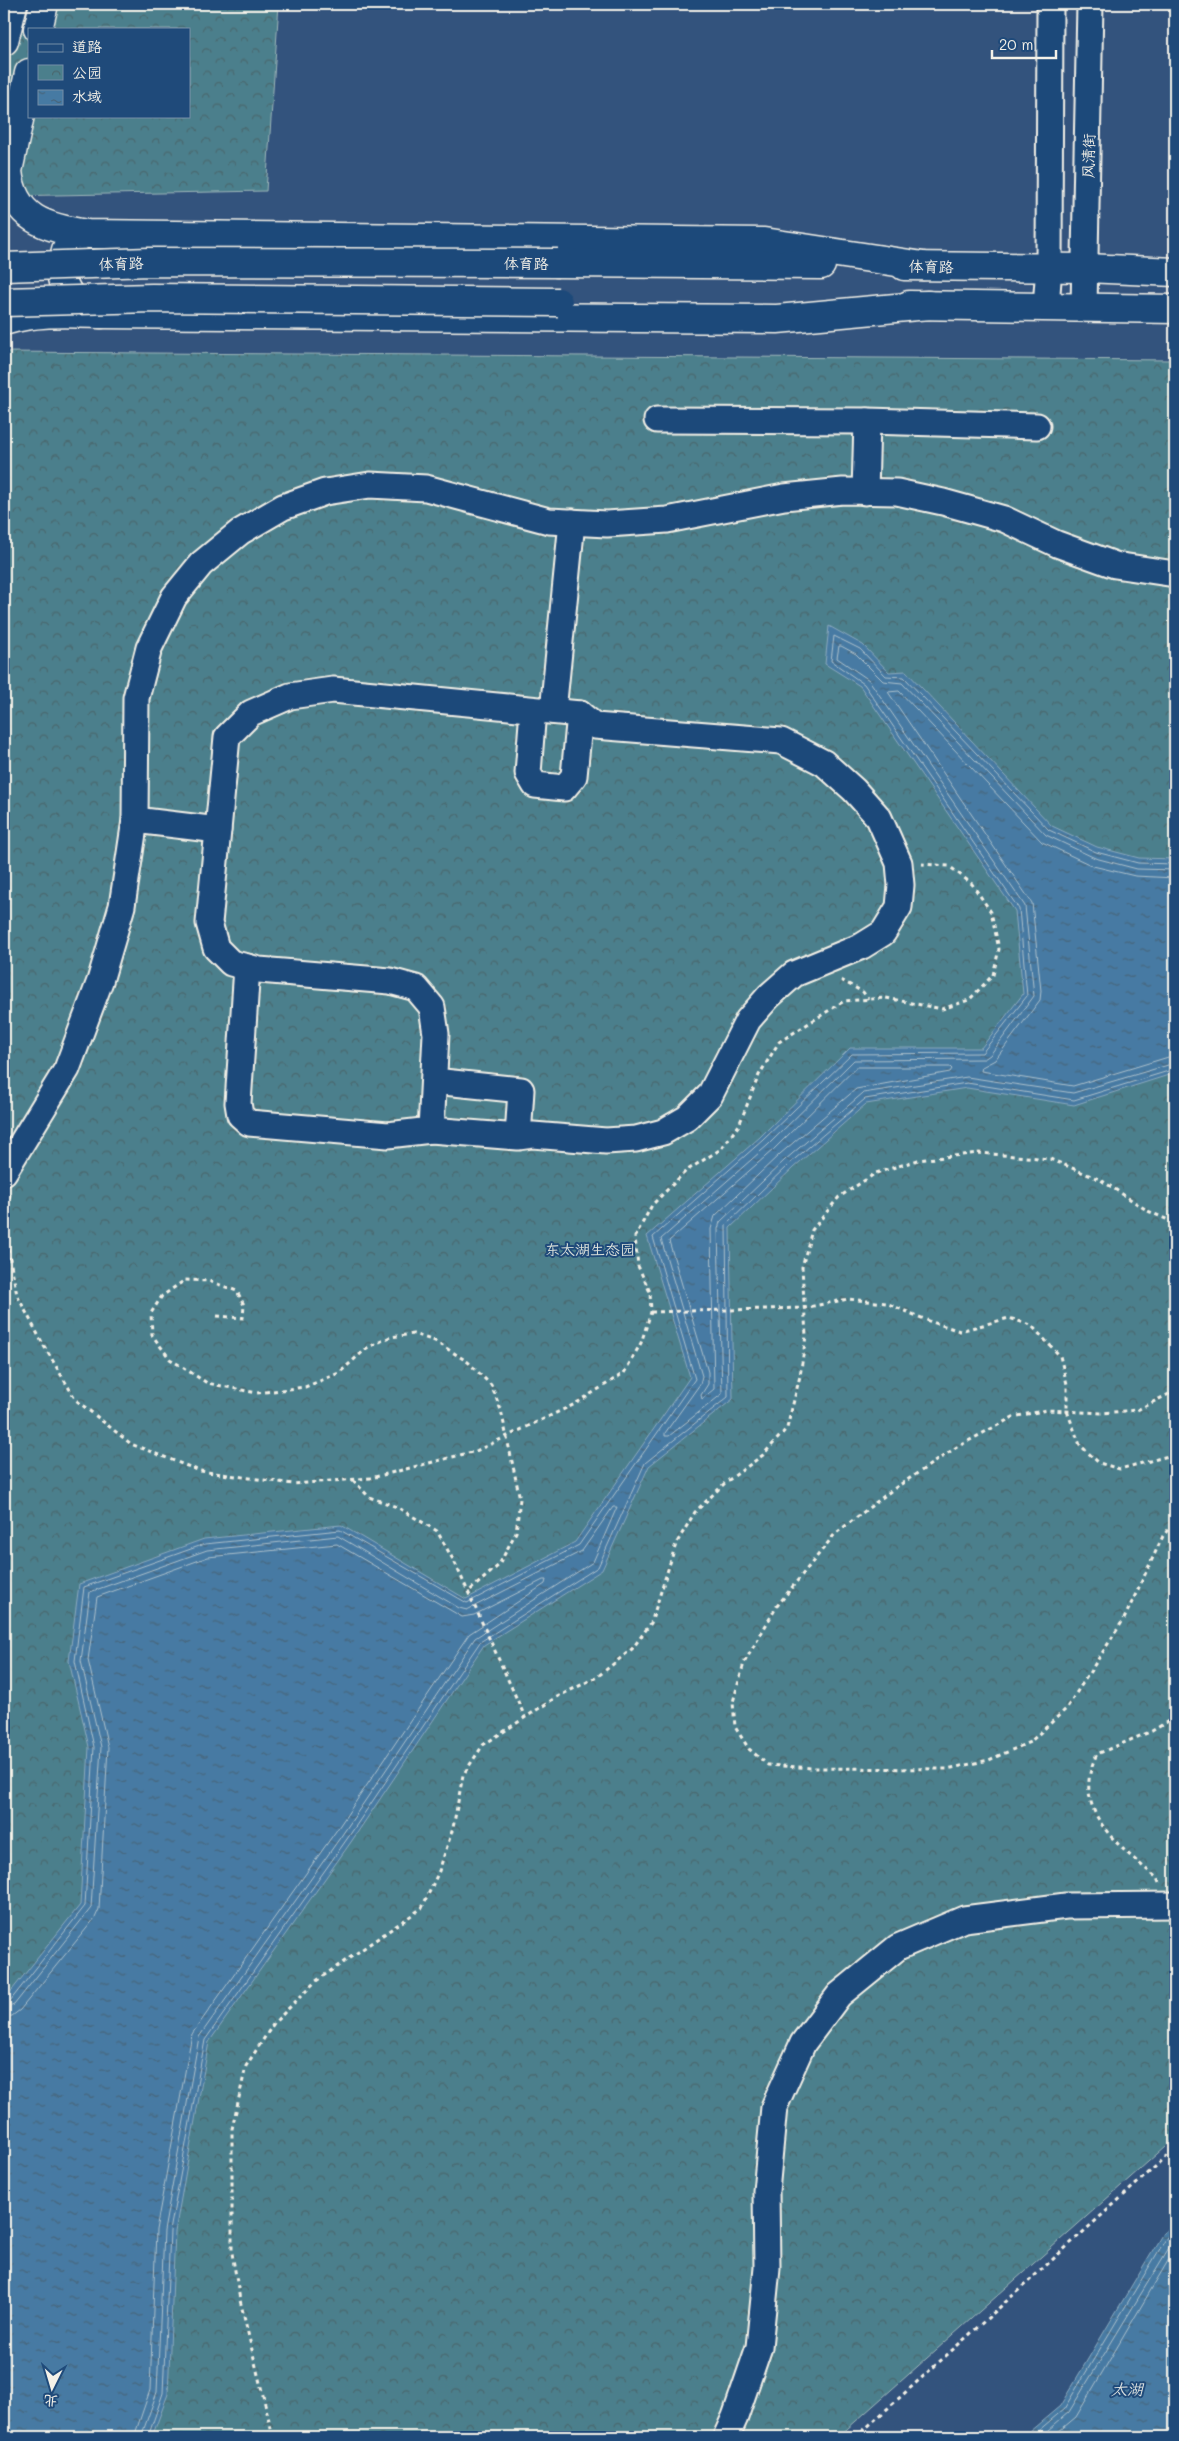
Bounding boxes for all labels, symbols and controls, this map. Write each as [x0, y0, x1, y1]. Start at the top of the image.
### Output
legend [28, 28, 190, 118]
scale bar [992, 28, 1055, 60]
text: 20 m [999, 34, 1033, 54]
text: 道路 [72, 36, 102, 56]
text: 公园 [72, 62, 102, 82]
text: 水域 [72, 86, 102, 106]
street label: 风清街 [1078, 133, 1098, 179]
street label: 体育路 [98, 252, 144, 274]
street label: 体育路 [503, 253, 549, 273]
street label: 体育路 [908, 256, 954, 276]
park label: 东太湖生态园 [545, 1239, 635, 1259]
north arrow [28, 2364, 78, 2414]
water label: 太湖 [1111, 2378, 1145, 2399]
text: 北 [43, 2391, 59, 2412]

